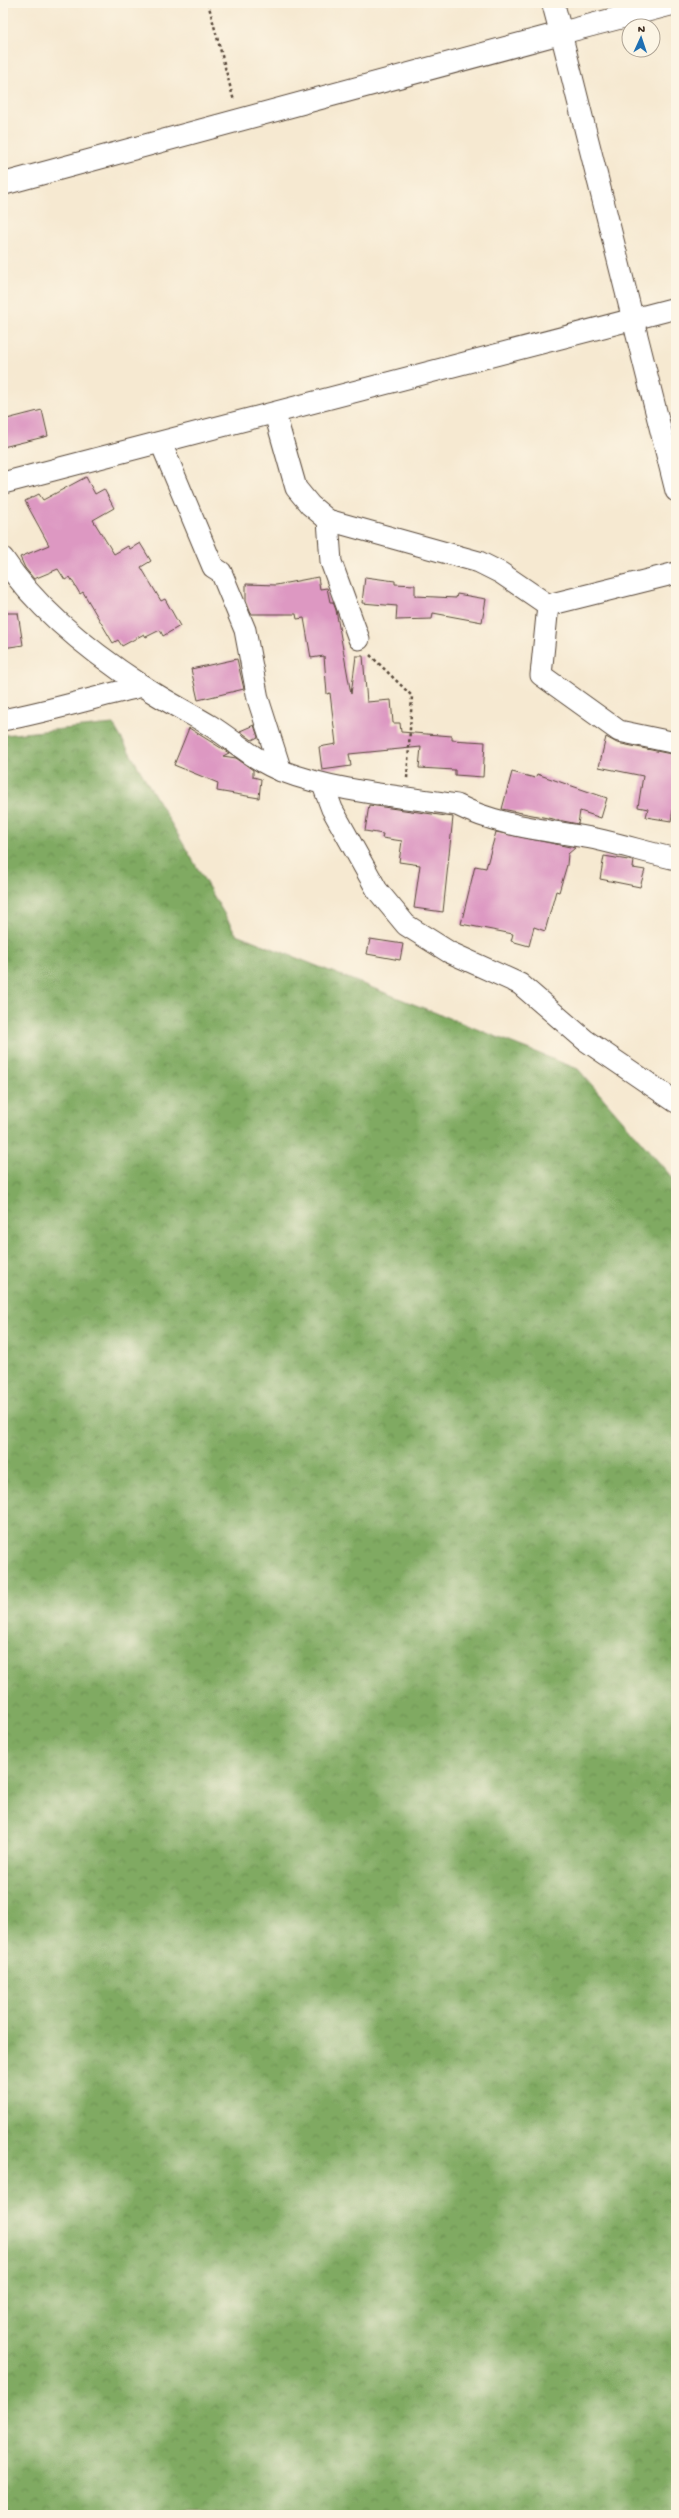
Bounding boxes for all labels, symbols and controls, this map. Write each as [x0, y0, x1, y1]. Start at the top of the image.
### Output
north arrow [621, 18, 661, 58]
text: N [638, 24, 645, 36]

